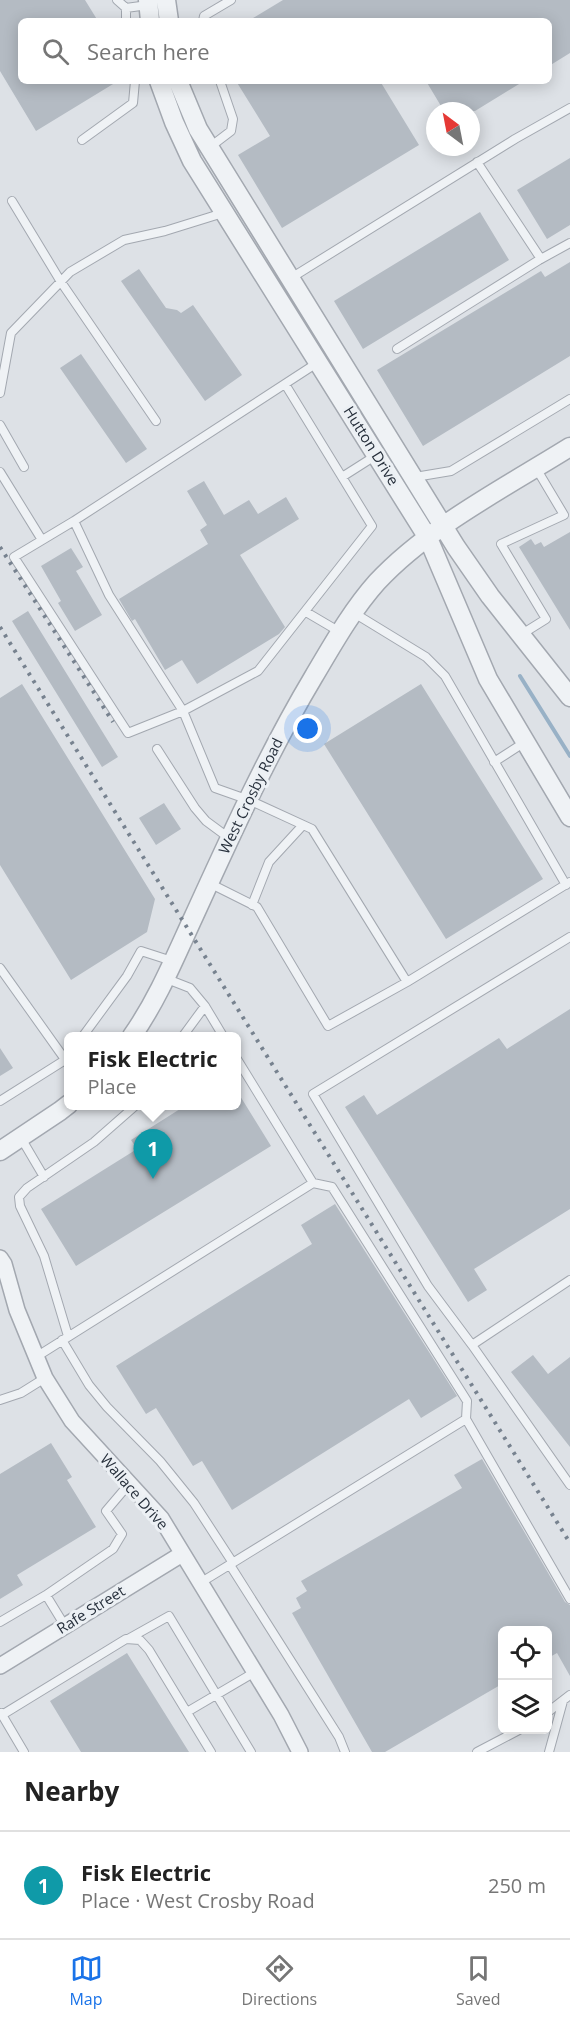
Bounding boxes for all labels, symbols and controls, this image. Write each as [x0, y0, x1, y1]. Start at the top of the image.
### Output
search box [18, 18, 552, 84]
icon: search [39, 35, 72, 68]
text: Search here [87, 36, 210, 66]
north arrow [426, 102, 480, 156]
street label: Hutton Drive [340, 402, 404, 489]
your location [293, 714, 322, 743]
street label: West Crosby Road [213, 734, 287, 857]
popup [64, 1032, 241, 1110]
text: Fisk Electric [88, 1043, 218, 1073]
text: Place [88, 1073, 137, 1100]
pin: 1 [134, 1130, 172, 1179]
street label: Wallace Drive [96, 1449, 173, 1533]
street label: Rafe Street [53, 1580, 128, 1638]
map controls [498, 1626, 552, 1734]
button: locate [498, 1626, 552, 1680]
button: layers [498, 1680, 552, 1734]
text: Nearby [24, 1773, 119, 1809]
text: Fisk Electric [81, 1857, 211, 1887]
text: 1 [38, 1872, 49, 1899]
text: 250 m [488, 1872, 546, 1899]
text: Place · West Crosby Road [81, 1887, 315, 1914]
tab: Map [69, 1952, 103, 2010]
tab: Directions [241, 1952, 317, 2010]
tab: Saved [456, 1952, 501, 2010]

